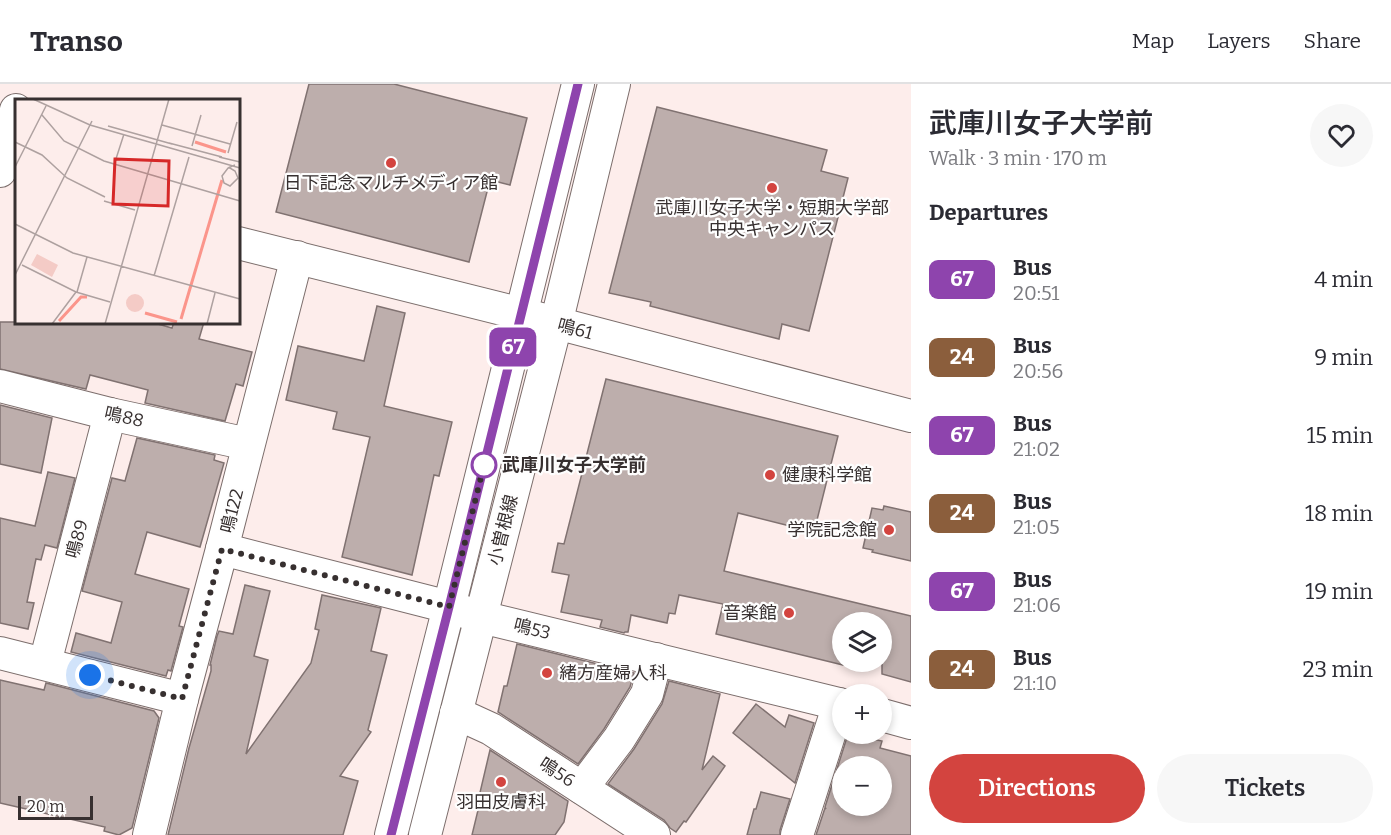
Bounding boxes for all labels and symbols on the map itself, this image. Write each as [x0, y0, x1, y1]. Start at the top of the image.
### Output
inset map [15, 99, 240, 324]
marker: 日下記念マルチメディア館 [384, 156, 398, 170]
place label: 日下記念マルチメディア館 [284, 172, 498, 194]
marker: 武庫川女子大学・短期大学部 中央キャンパス [765, 181, 779, 195]
place label: 武庫川女子大学・短期大学部 中央キャンパス [655, 197, 889, 240]
street label: 鳴61 [555, 314, 596, 344]
line badge: 67 [486, 328, 540, 366]
street label: 鳴88 [102, 402, 146, 432]
marker: 武庫川女子大学前 [471, 452, 497, 478]
place label: 武庫川女子大学前 [502, 454, 646, 476]
place label: 健康科学館 [782, 464, 872, 486]
marker: 健康科学館 [763, 468, 777, 482]
street label: 鳴122 [216, 487, 248, 535]
street label: 小曽根線 [484, 492, 522, 568]
street label: 鳴89 [61, 517, 93, 561]
place label: 学院記念館 [787, 519, 877, 541]
marker: 学院記念館 [882, 523, 896, 537]
place label: 音楽館 [723, 602, 777, 624]
marker: 音楽館 [782, 606, 796, 620]
street label: 鳴53 [511, 614, 553, 644]
your location [75, 660, 105, 690]
place label: 緒方産婦人科 [559, 662, 667, 684]
marker: 緒方産婦人科 [540, 666, 554, 680]
street label: 鳴56 [535, 752, 579, 792]
marker: 羽田皮膚科 [494, 775, 508, 789]
place label: 羽田皮膚科 [456, 791, 546, 813]
scale bar [18, 793, 93, 820]

